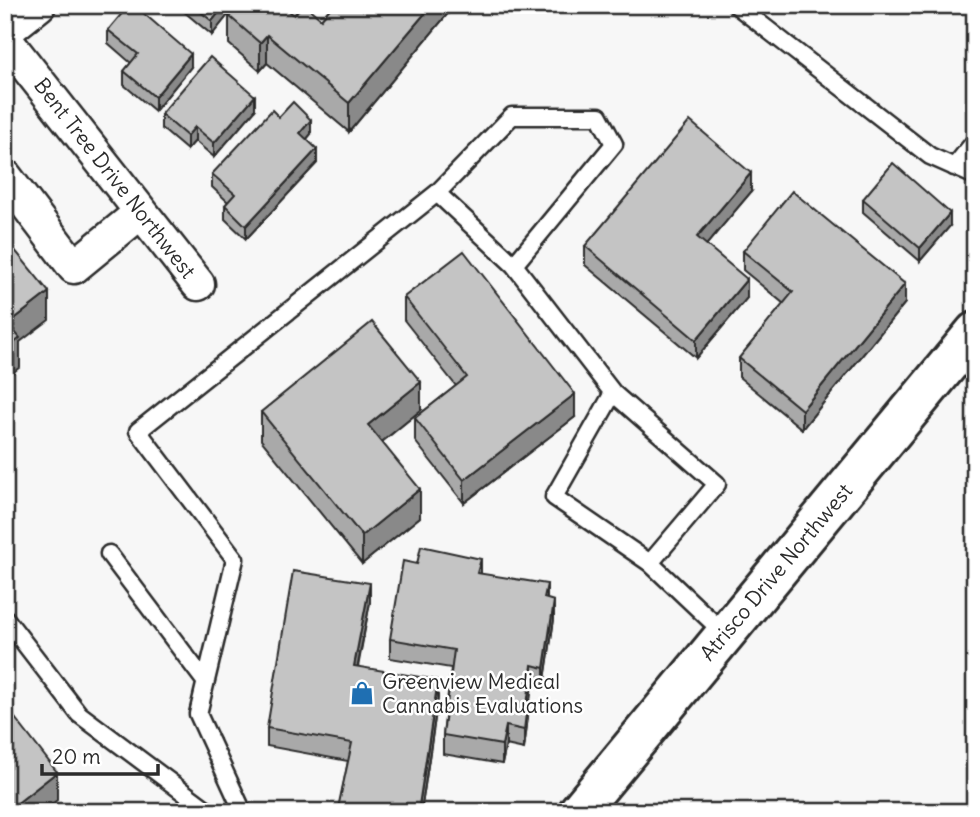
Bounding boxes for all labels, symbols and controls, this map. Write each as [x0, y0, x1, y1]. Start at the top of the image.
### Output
street label: Bent Tree Drive Northwest [28, 72, 202, 284]
street label: Atrisco Drive Northwest [694, 478, 858, 666]
place label: Greenview Medical Cannabis Evaluations [382, 668, 583, 719]
shop icon: Greenview Medical Cannabis Evaluations [348, 679, 376, 707]
scale bar [42, 733, 158, 777]
text: 20 m [52, 743, 101, 770]

